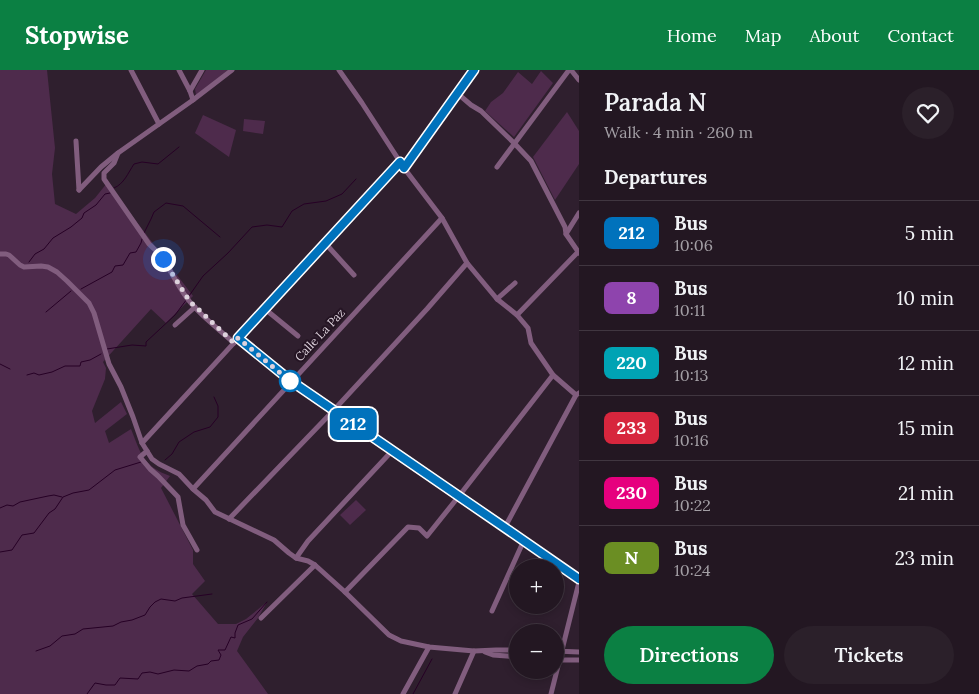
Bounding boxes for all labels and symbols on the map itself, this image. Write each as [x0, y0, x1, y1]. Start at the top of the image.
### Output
your location [151, 247, 176, 272]
street label: Calle La Paz [291, 305, 348, 364]
unlabelled marker [279, 370, 301, 392]
line badge: 212 [324, 408, 382, 440]

